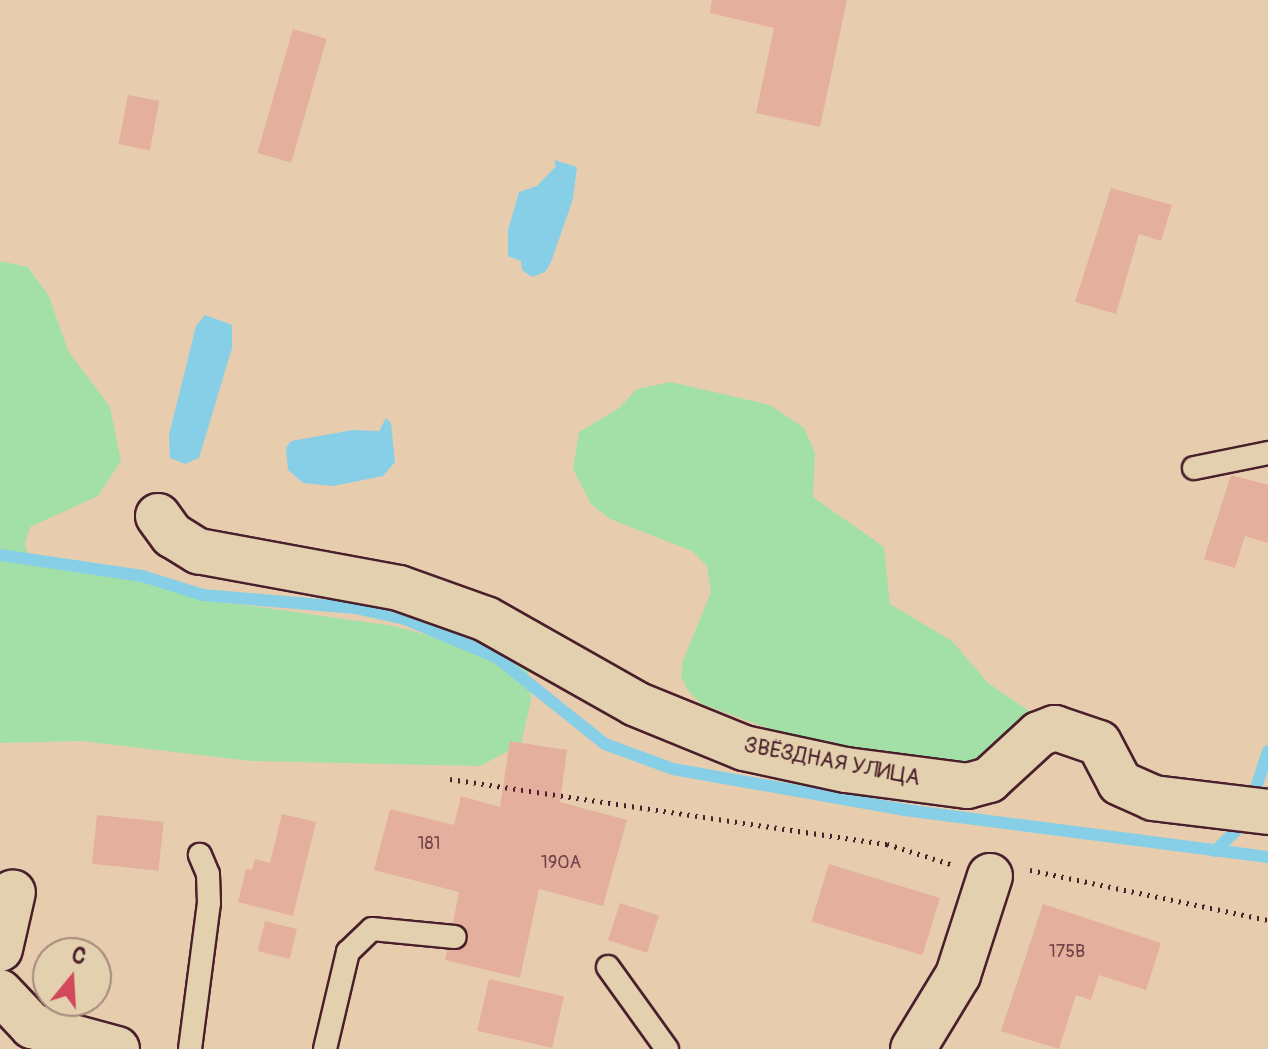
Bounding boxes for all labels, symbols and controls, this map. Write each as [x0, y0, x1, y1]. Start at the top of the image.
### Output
street label: ЗВЁЗДНАЯ УЛИЦА [742, 732, 922, 792]
house number: 181 [417, 833, 441, 855]
house number: 190А [541, 852, 581, 874]
north arrow [32, 937, 112, 1017]
text: С [68, 941, 90, 971]
house number: 175В [1049, 941, 1085, 963]

